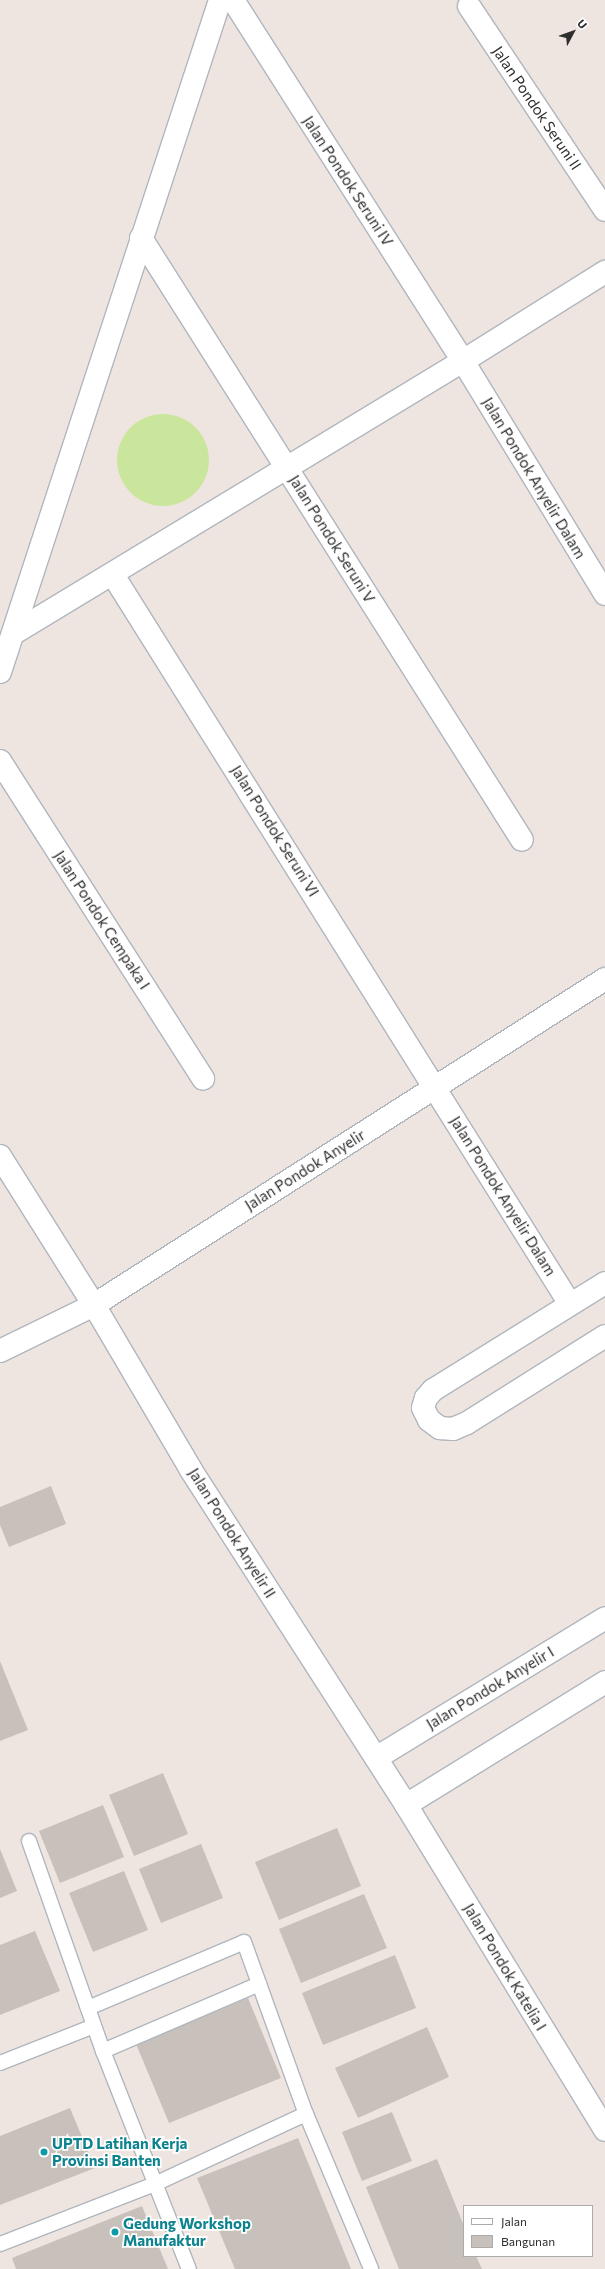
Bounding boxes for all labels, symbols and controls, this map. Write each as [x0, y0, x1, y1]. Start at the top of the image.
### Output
north arrow [553, 12, 593, 52]
text: U [575, 17, 590, 31]
street label: Jalan Pondok Seruni II [489, 43, 585, 173]
street label: Jalan Pondok Seruni IV [299, 113, 397, 249]
street label: Jalan Pondok Anyelir Dalam [479, 394, 589, 562]
street label: Jalan Pondok Seruni V [285, 472, 379, 606]
street label: Jalan Pondok Seruni VI [227, 762, 323, 900]
street label: Jalan Pondok Cempaka I [50, 847, 154, 993]
street label: Jalan Pondok Anyelir Dalam [446, 1113, 560, 1279]
street label: Jalan Pondok Anyelir [241, 1126, 369, 1214]
street label: Jalan Pondok Anyelir II [185, 1465, 279, 1601]
street label: Jalan Pondok Anyelir I [423, 1643, 557, 1733]
street label: Jalan Pondok Katelia I [460, 1900, 550, 2034]
place label: UPTD Latihan Kerja Provinsi Banten [52, 2134, 187, 2169]
marker: UPTD Latihan Kerja Provinsi Banten [39, 2147, 49, 2157]
legend [463, 2205, 593, 2257]
place label: Gedung Workshop Manufaktur [123, 2214, 251, 2249]
text: Jalan [501, 2214, 527, 2228]
marker: Gedung Workshop Manufaktur [110, 2227, 120, 2237]
text: Bangunan [501, 2234, 555, 2248]

